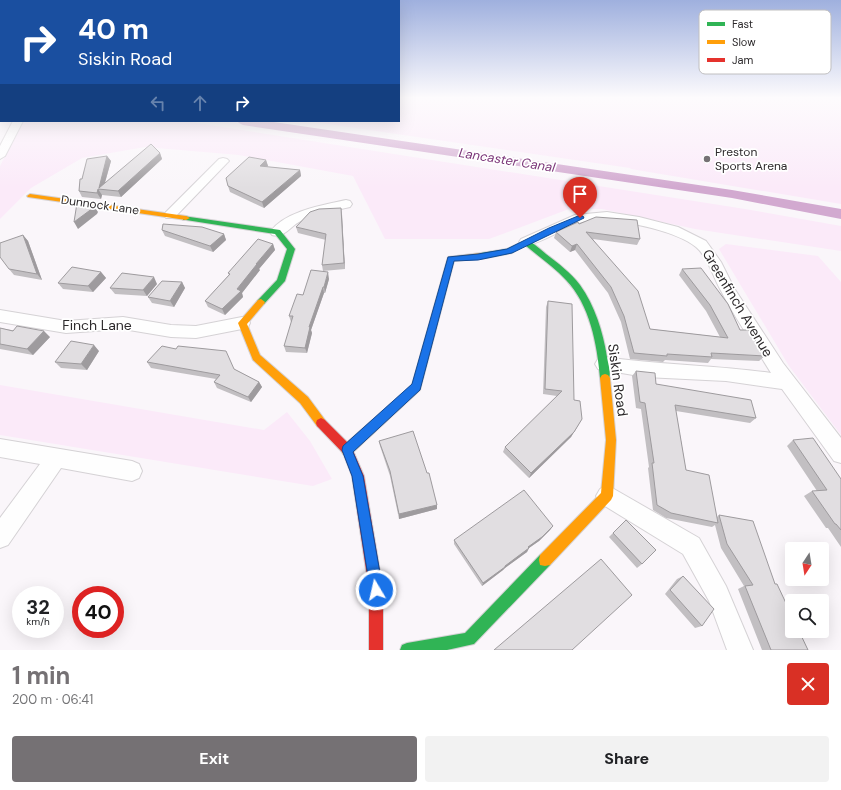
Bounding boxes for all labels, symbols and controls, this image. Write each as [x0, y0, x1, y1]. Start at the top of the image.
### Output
legend [699, 10, 831, 74]
text: 40 m [78, 11, 149, 48]
icon: right [12, 16, 64, 68]
text: Fast [732, 17, 753, 31]
text: Slow [732, 35, 756, 49]
text: Siskin Road [78, 47, 172, 71]
text: Jam [732, 53, 753, 67]
icon: left [147, 92, 169, 114]
icon: ahead [189, 92, 211, 114]
icon: right [231, 92, 253, 114]
water label: Lancaster Canal [458, 144, 557, 176]
place label: Preston Sports Arena [715, 144, 787, 174]
marker: Preston Sports Arena [702, 154, 712, 164]
pin [563, 177, 597, 218]
icon: arrive [569, 183, 591, 205]
street label: Dunnock Lane [60, 192, 140, 218]
street label: Greenfinch Avenue [699, 246, 777, 360]
street label: Finch Lane [62, 316, 132, 334]
street label: Siskin Road [604, 342, 632, 418]
north arrow [785, 542, 829, 586]
map controls [785, 542, 829, 638]
position arrow [355, 569, 397, 611]
speed limit sign: 40 [72, 586, 124, 638]
text: 32 [26, 594, 50, 620]
button: search [785, 594, 829, 638]
text: km/h [26, 615, 50, 628]
text: 1 min [12, 660, 70, 691]
button: close [787, 663, 829, 705]
text: 200 m · 06:41 [12, 691, 93, 708]
button: Exit [12, 736, 417, 782]
button: Share [425, 736, 829, 782]

